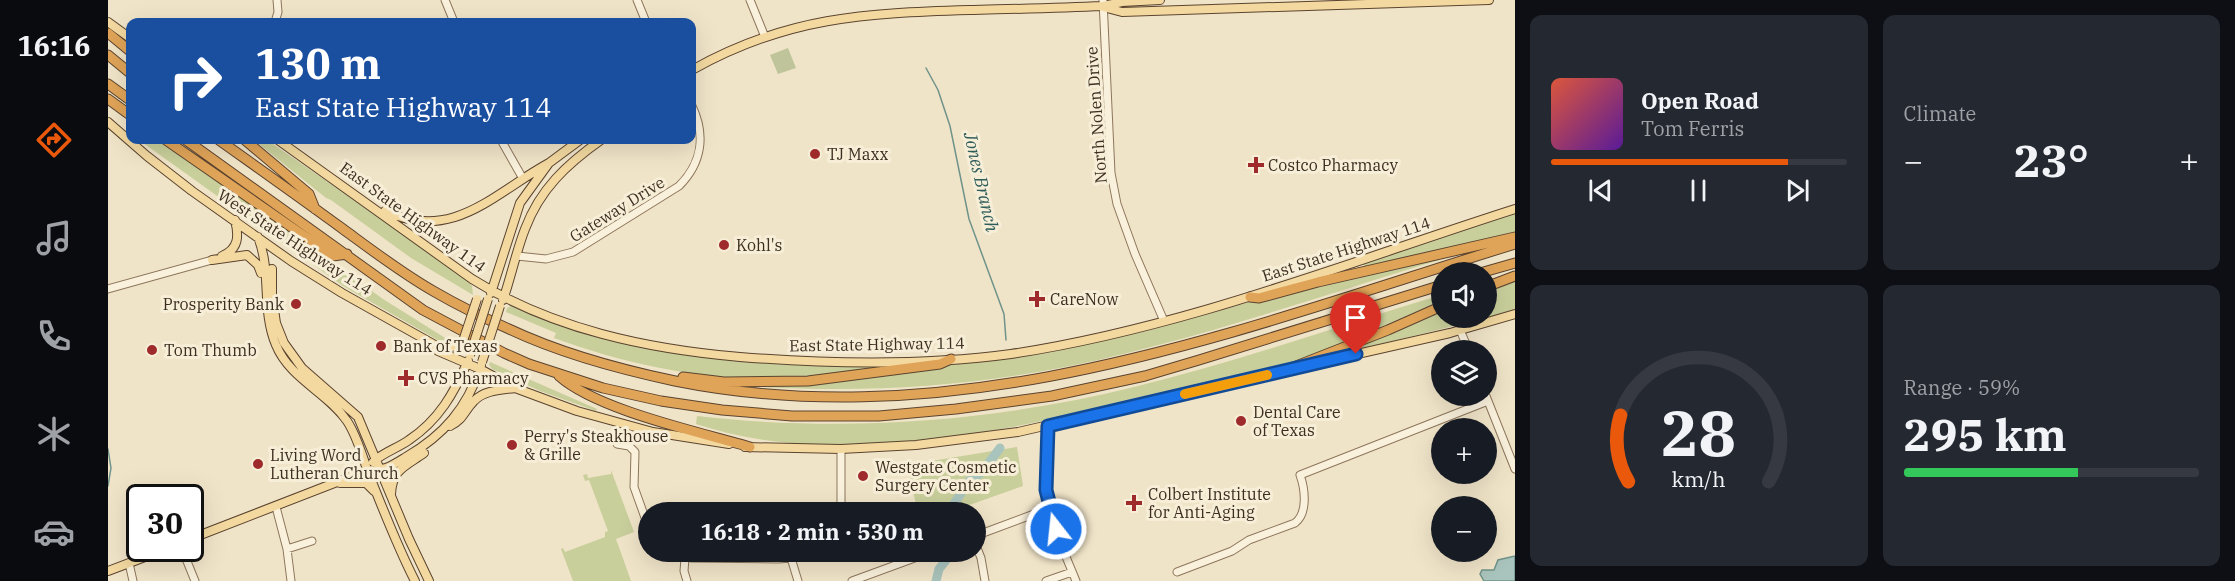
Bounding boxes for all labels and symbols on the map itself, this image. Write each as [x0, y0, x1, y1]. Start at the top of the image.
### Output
street label: North Nolen Drive [1081, 46, 1111, 184]
water label: Jones Branch [959, 129, 1004, 234]
place label: TJ Maxx [827, 144, 888, 164]
marker: TJ Maxx [808, 147, 822, 161]
place label: Costco Pharmacy [1268, 155, 1398, 175]
street label: East State Highway 114 [336, 157, 490, 277]
marker: Costco Pharmacy [1249, 158, 1263, 172]
street label: Gateway Drive [566, 172, 668, 246]
street label: West State Highway 114 [214, 185, 376, 299]
street label: East State Highway 114 [1259, 212, 1433, 286]
place label: Kohl's [736, 235, 782, 255]
marker: Kohl's [717, 238, 731, 252]
place label: CareNow [1050, 289, 1119, 309]
marker: CareNow [1028, 290, 1046, 308]
pin [1330, 292, 1381, 354]
place label: Prosperity Bank [163, 294, 285, 314]
marker: Prosperity Bank [289, 297, 303, 311]
street label: East State Highway 114 [789, 332, 965, 356]
place label: Bank of Texas [393, 336, 498, 356]
marker: Bank of Texas [374, 339, 388, 353]
place label: Tom Thumb [164, 340, 257, 360]
marker: Tom Thumb [145, 343, 159, 357]
place label: CVS Pharmacy [418, 368, 529, 388]
marker: CVS Pharmacy [399, 371, 413, 385]
place label: Dental Care of Texas [1253, 402, 1341, 440]
marker: Dental Care of Texas [1234, 414, 1248, 428]
place label: Perry's Steakhouse & Grille [524, 426, 668, 464]
marker: Perry's Steakhouse & Grille [505, 438, 519, 452]
place label: Living Word Lutheran Church [270, 445, 399, 483]
marker: Living Word Lutheran Church [251, 457, 265, 471]
place label: Westgate Cosmetic Surgery Center [875, 457, 1017, 495]
marker: Westgate Cosmetic Surgery Center [856, 469, 870, 483]
speed limit sign: 30 [126, 484, 204, 562]
place label: Colbert Institute for Anti-Aging [1148, 484, 1271, 522]
marker: Colbert Institute for Anti-Aging [1125, 494, 1143, 512]
position arrow [1024, 497, 1088, 561]

